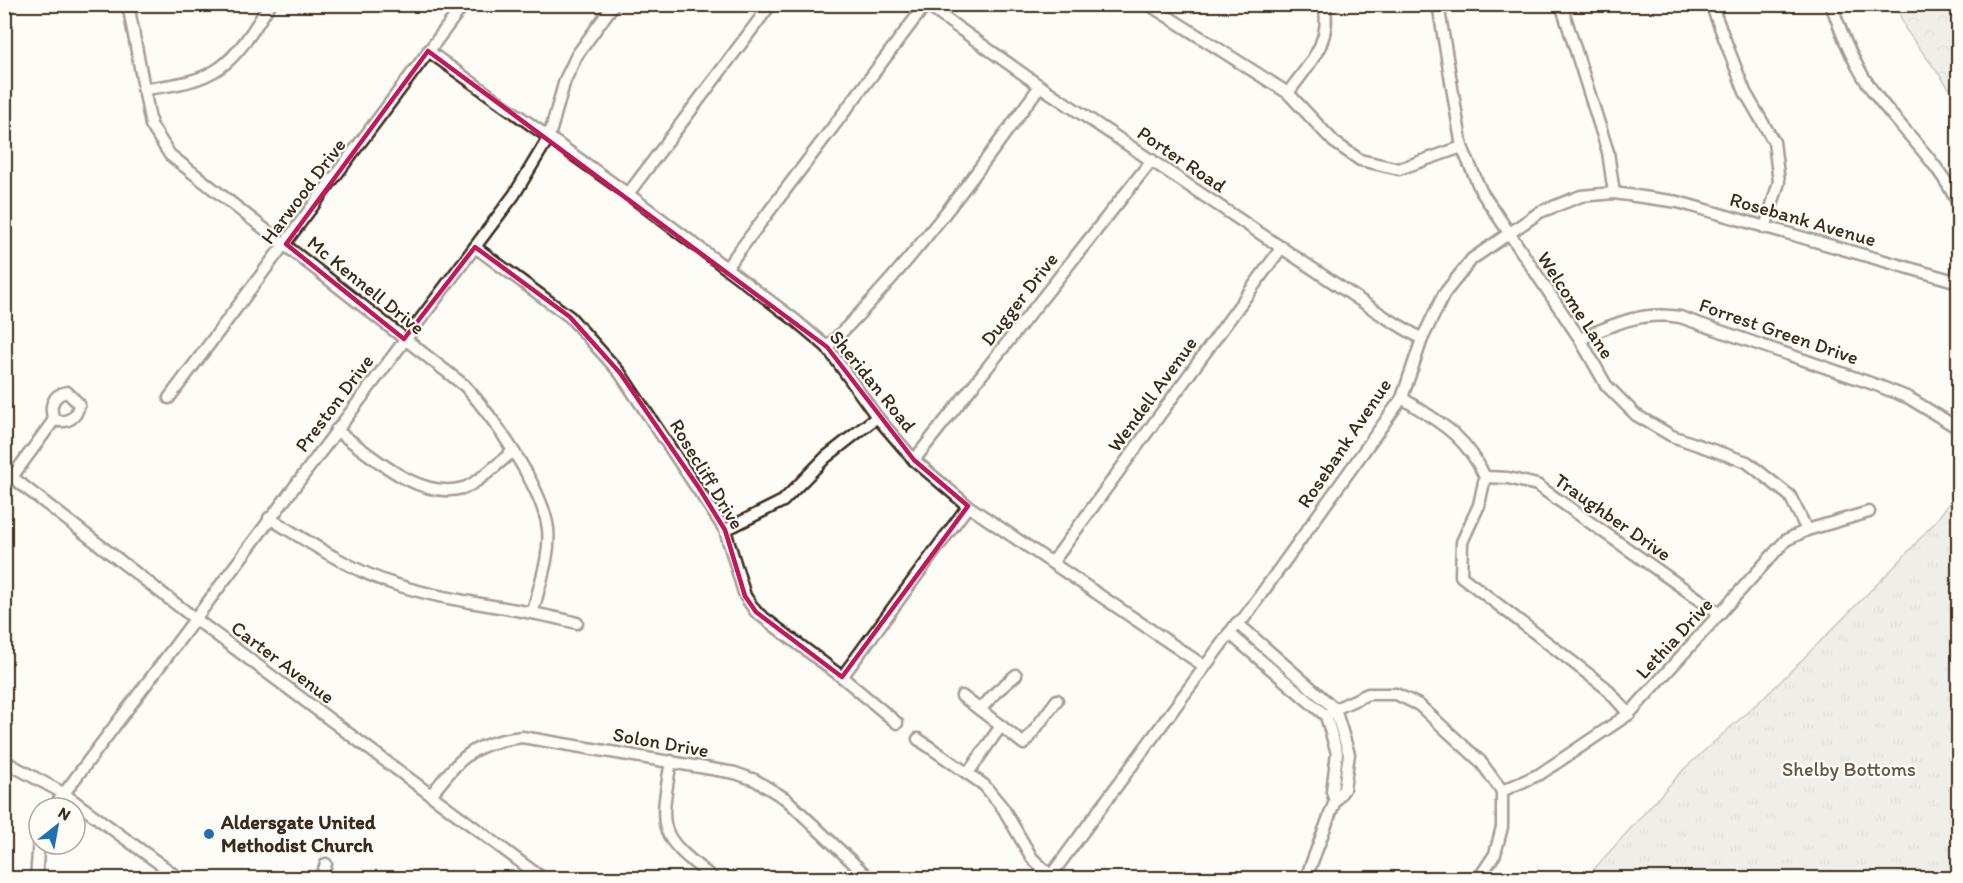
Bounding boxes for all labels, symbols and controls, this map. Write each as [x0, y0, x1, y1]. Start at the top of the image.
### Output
street label: Porter Road [1133, 120, 1231, 198]
street label: Harwood Drive [255, 133, 351, 249]
street label: Rosebank Avenue [1727, 187, 1879, 251]
street label: Mc Kennell Drive [302, 230, 430, 340]
street label: Welcome Lane [1532, 247, 1620, 363]
street label: Dugger Drive [975, 248, 1063, 350]
street label: Forrest Green Drive [1696, 292, 1862, 370]
street label: Sheridan Road [825, 325, 922, 437]
street label: Wendell Avenue [1102, 332, 1202, 456]
street label: Preston Drive [290, 349, 378, 457]
street label: Rosebank Avenue [1292, 374, 1396, 512]
street label: Rosecliff Drive [665, 414, 749, 534]
street label: Traughber Drive [1550, 468, 1676, 566]
street label: Lethia Drive [1630, 592, 1718, 684]
street label: Carter Avenue [227, 615, 339, 709]
street label: Solon Drive [611, 722, 711, 762]
park label: Shelby Bottoms [1782, 757, 1916, 781]
north arrow [27, 796, 87, 856]
text: N [55, 803, 74, 824]
place label: Aldersgate United Methodist Church [220, 810, 376, 857]
marker: Aldersgate United Methodist Church [202, 827, 216, 841]

